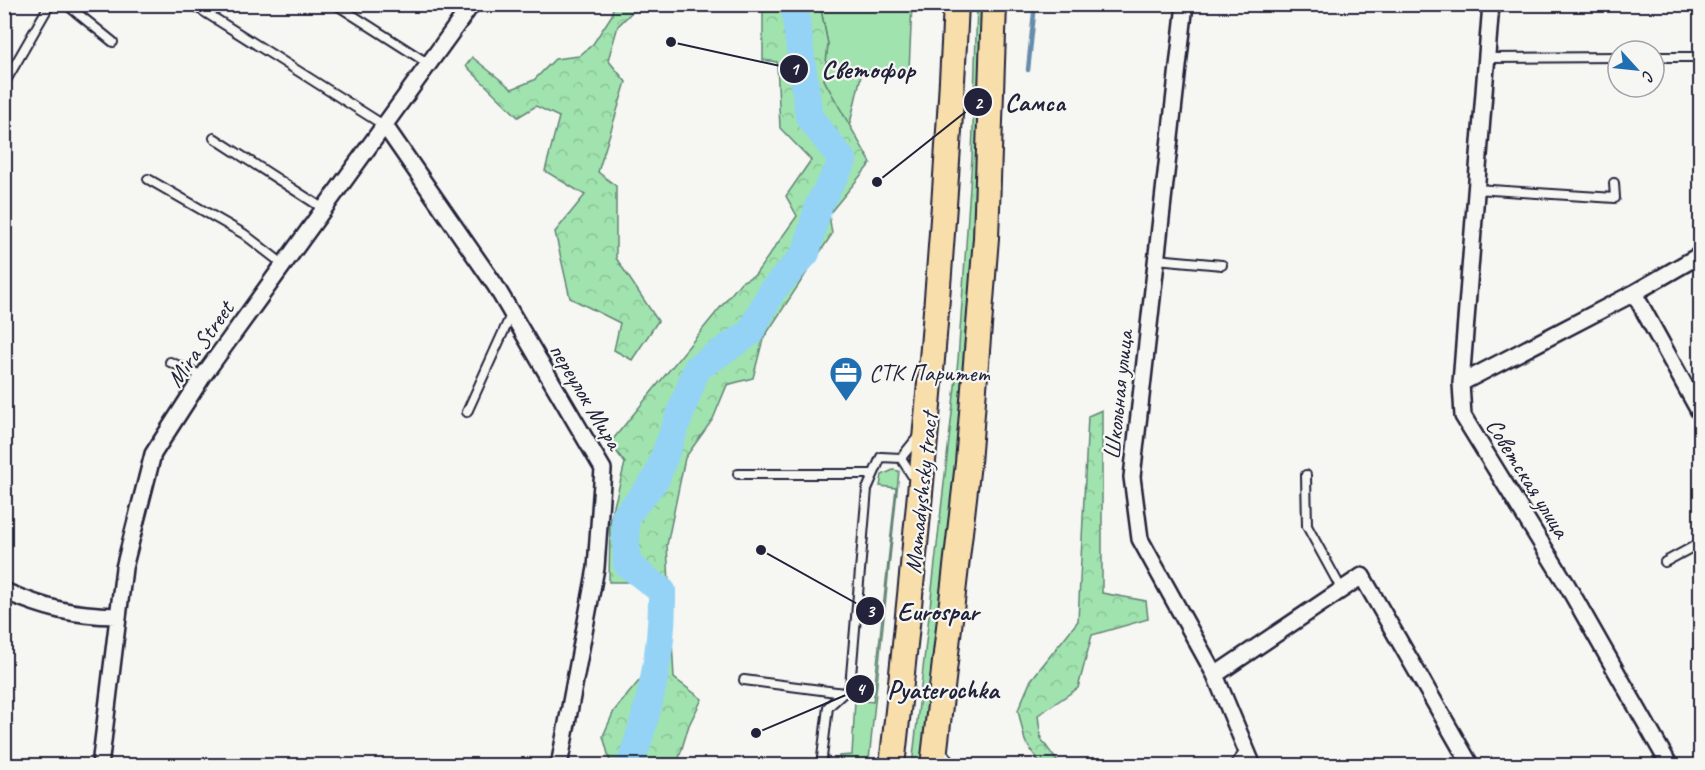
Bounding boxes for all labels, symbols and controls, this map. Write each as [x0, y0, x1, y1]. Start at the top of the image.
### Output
north arrow [1606, 39, 1666, 99]
callout: Светофор [779, 47, 927, 91]
text: Светофор [821, 53, 917, 86]
text: 1 [790, 58, 800, 80]
text: С [1637, 67, 1659, 85]
callout: Самса [963, 80, 1078, 124]
text: Самса [1005, 86, 1067, 119]
text: 2 [974, 92, 984, 114]
street label: Mira Street [160, 294, 242, 393]
street label: Школьная улица [1096, 327, 1140, 461]
street label: переулок Мира [543, 337, 631, 457]
office icon: СТК Паритет [828, 355, 864, 402]
place label: СТК Паритет [869, 358, 990, 388]
street label: Mamadyshsky tract [898, 408, 945, 575]
street label: Советская улица [1479, 413, 1577, 545]
callout: Eurospar [855, 589, 990, 633]
text: Eurospar [897, 595, 981, 628]
text: 3 [866, 600, 876, 622]
callout: Pyaterochka [845, 667, 1011, 711]
text: Pyaterochka [887, 673, 1001, 706]
text: 4 [856, 678, 866, 700]

